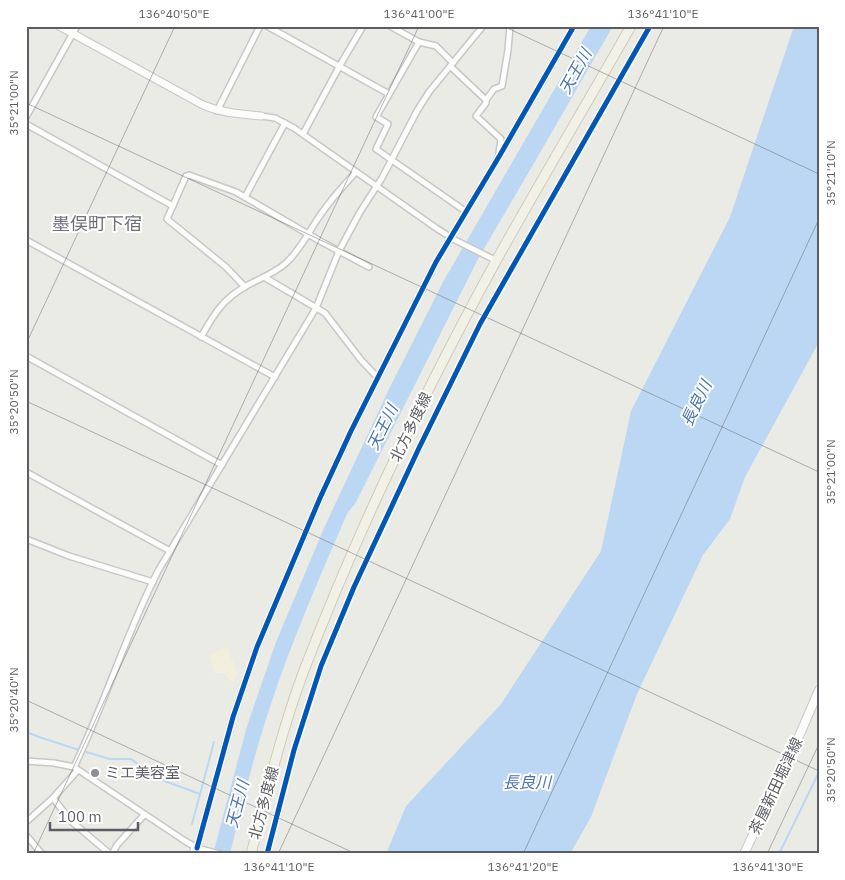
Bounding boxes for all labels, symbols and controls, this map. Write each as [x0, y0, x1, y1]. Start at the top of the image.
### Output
text: 136°40'50"E [139, 6, 209, 21]
text: 136°41'00"E [384, 6, 454, 21]
text: 136°41'10"E [628, 6, 698, 21]
water label: 天王川 [555, 43, 596, 97]
text: 35°21'00"N [6, 70, 21, 136]
text: 35°21'10"N [823, 140, 838, 206]
district label: 墨俣町下宿 [52, 212, 142, 235]
text: 35°20'50"N [6, 369, 21, 435]
water label: 長良川 [676, 375, 716, 429]
street label: 北方多度線 [386, 389, 436, 465]
water label: 天王川 [362, 399, 402, 453]
text: 35°21'00"N [823, 439, 838, 505]
text: 35°20'40"N [6, 667, 21, 733]
street label: 茶屋新田堀津線 [745, 734, 806, 837]
text: 35°20'50"N [823, 737, 838, 803]
place label: ミエ美容室 [105, 763, 180, 782]
street label: 北方多度線 [245, 764, 282, 842]
marker: ミエ美容室 [89, 767, 101, 779]
water label: 長良川 [503, 772, 553, 792]
water label: 天王川 [221, 776, 253, 830]
scale bar [50, 800, 138, 832]
text: 100 m [58, 807, 102, 826]
text: 136°41'10"E [244, 859, 314, 874]
text: 136°41'20"E [488, 859, 558, 874]
text: 136°41'30"E [733, 859, 803, 874]

